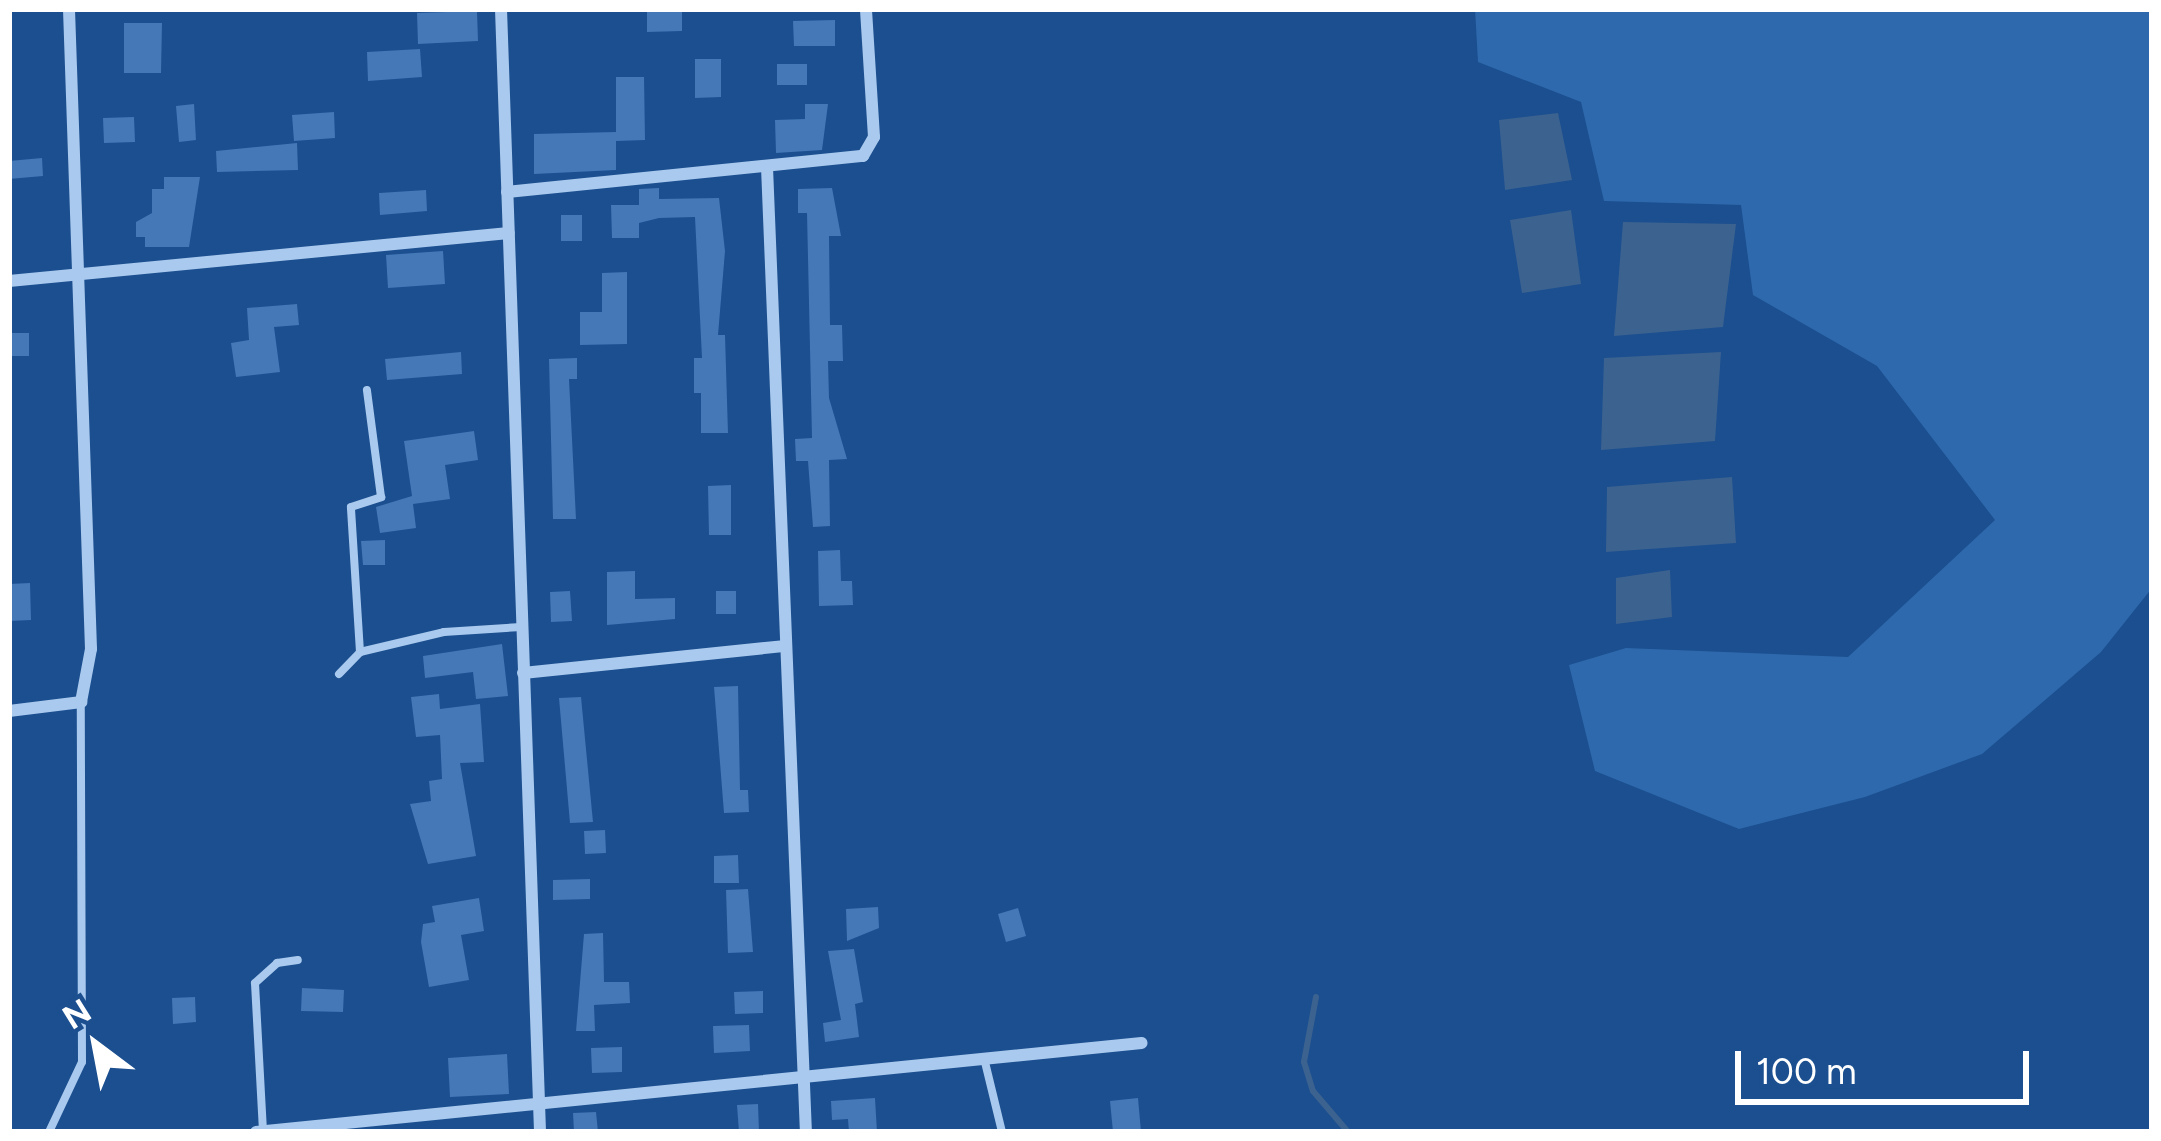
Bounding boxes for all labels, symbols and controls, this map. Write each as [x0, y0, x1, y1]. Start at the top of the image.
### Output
north arrow [36, 985, 156, 1105]
text: N [55, 991, 98, 1037]
scale bar [1741, 1027, 2035, 1101]
text: 100 m [1756, 1050, 1857, 1093]

